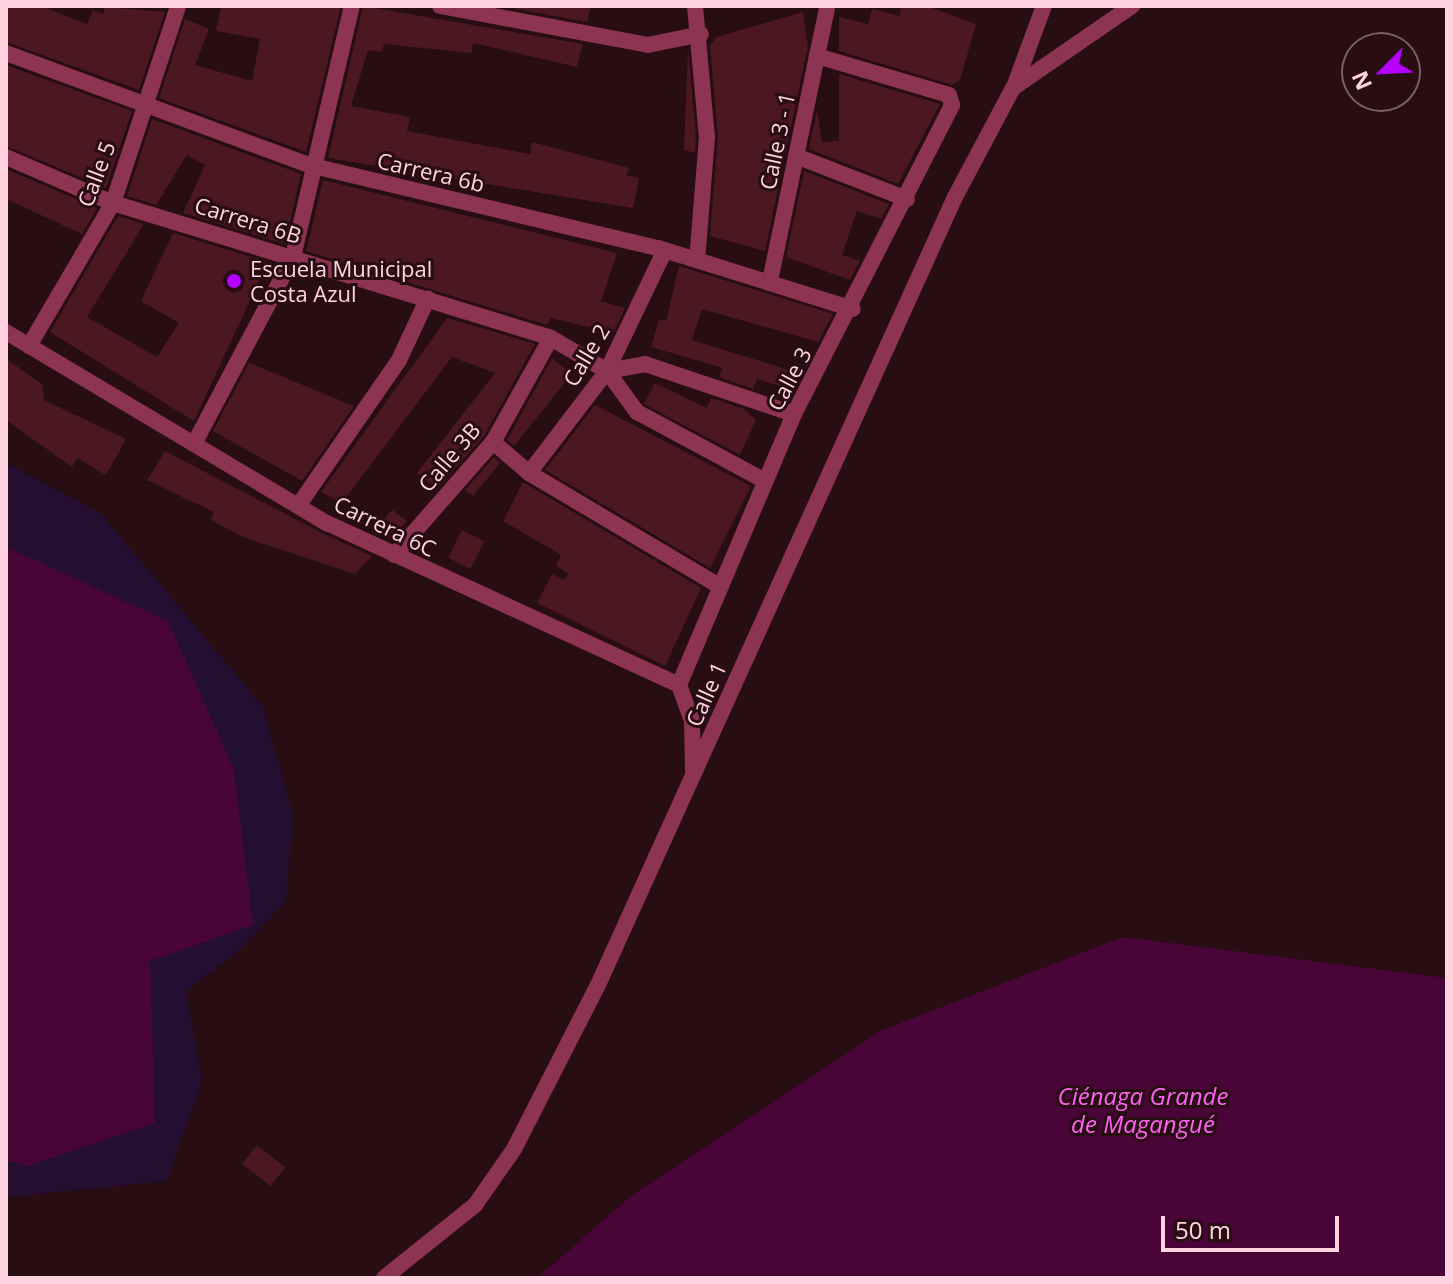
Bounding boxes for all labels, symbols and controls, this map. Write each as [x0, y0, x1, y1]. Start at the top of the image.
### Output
north arrow [1341, 32, 1421, 112]
text: N [1344, 67, 1378, 95]
street label: Calle 3 - 1 [754, 90, 800, 192]
street label: Calle 5 [72, 138, 120, 210]
street label: Carrera 6b [375, 147, 487, 197]
street label: Carrera 6B [191, 191, 305, 249]
place label: Escuela Municipal Costa Azul [250, 255, 432, 306]
marker: Escuela Municipal Costa Azul [225, 272, 243, 290]
street label: Calle 2 [557, 319, 615, 391]
street label: Calle 3 [761, 343, 817, 415]
street label: Calle 3B [413, 417, 485, 497]
street label: Carrera 6C [330, 490, 440, 562]
street label: Calle 1 [680, 658, 732, 730]
water label: Ciénaga Grande de Magangué [1058, 1082, 1228, 1138]
scale bar [1165, 1200, 1343, 1250]
text: 50 m [1175, 1213, 1231, 1246]

